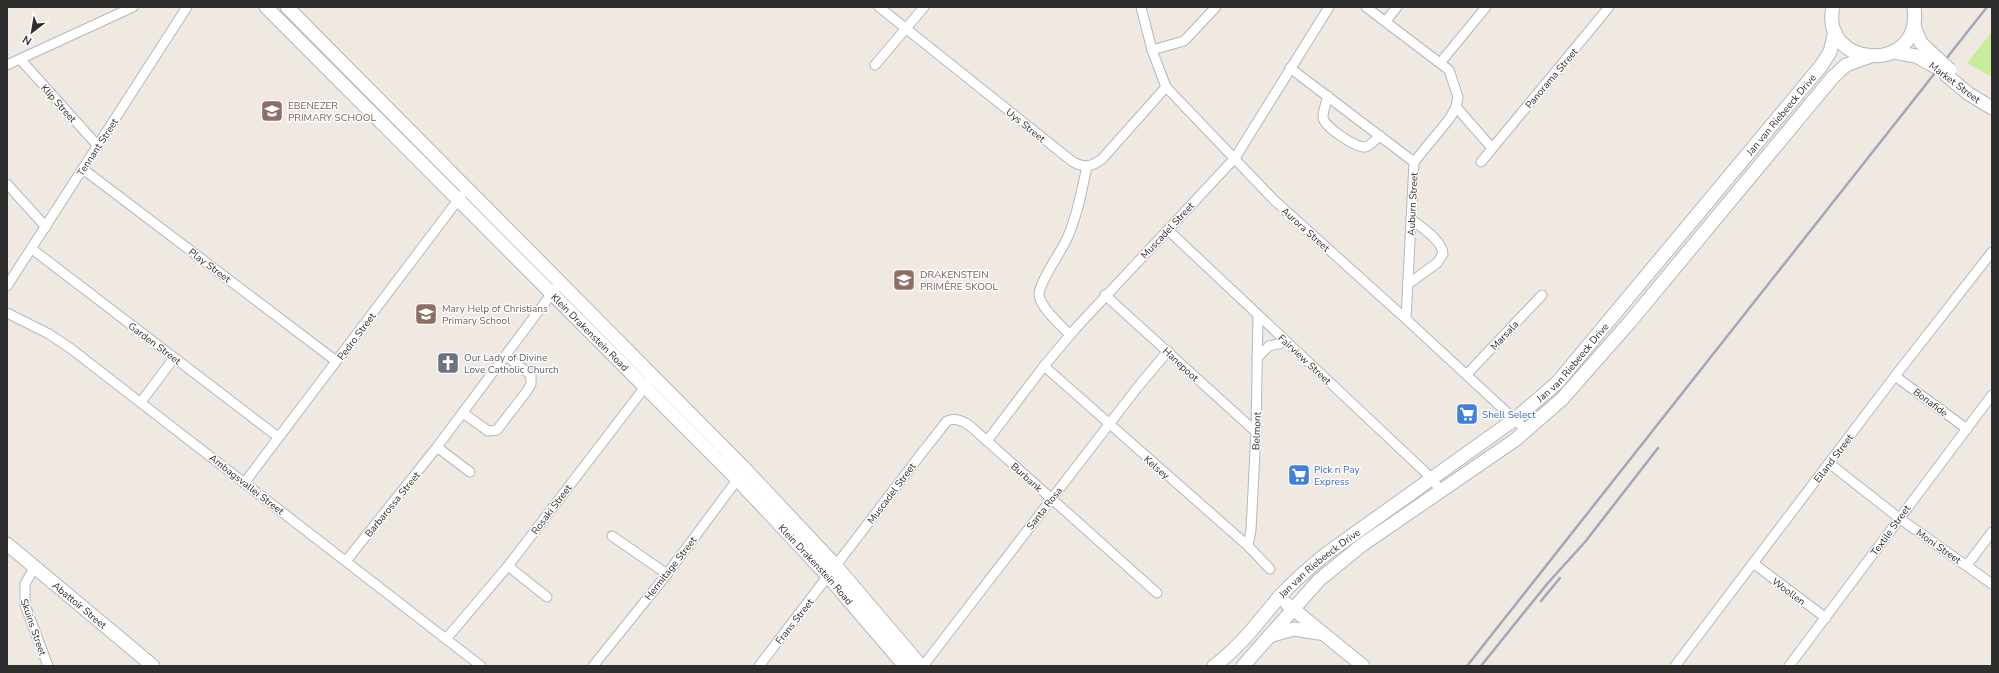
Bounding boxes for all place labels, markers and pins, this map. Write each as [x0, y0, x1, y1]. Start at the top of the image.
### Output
school or university icon: EBENEZER PRIMARY SCHOOL [259, 98, 285, 124]
place label: EBENEZER PRIMARY SCHOOL [288, 99, 376, 125]
school or university icon: DRAKENSTEIN PRIMÊRE SKOOL [891, 267, 917, 293]
place label: DRAKENSTEIN PRIMÊRE SKOOL [920, 268, 998, 294]
school or university icon: Mary Help of Christians Primary School [413, 301, 439, 327]
place label: Mary Help of Christians Primary School [442, 302, 548, 328]
church icon: Our Lady of Divine Love Catholic Church [435, 350, 461, 376]
place label: Our Lady of Divine Love Catholic Church [464, 351, 559, 377]
supermarket icon: Shell Select [1454, 401, 1480, 427]
place label: Shell Select [1482, 408, 1536, 422]
supermarket icon: Pick n Pay Express [1286, 462, 1312, 488]
place label: Pick n Pay Express [1314, 463, 1360, 489]

